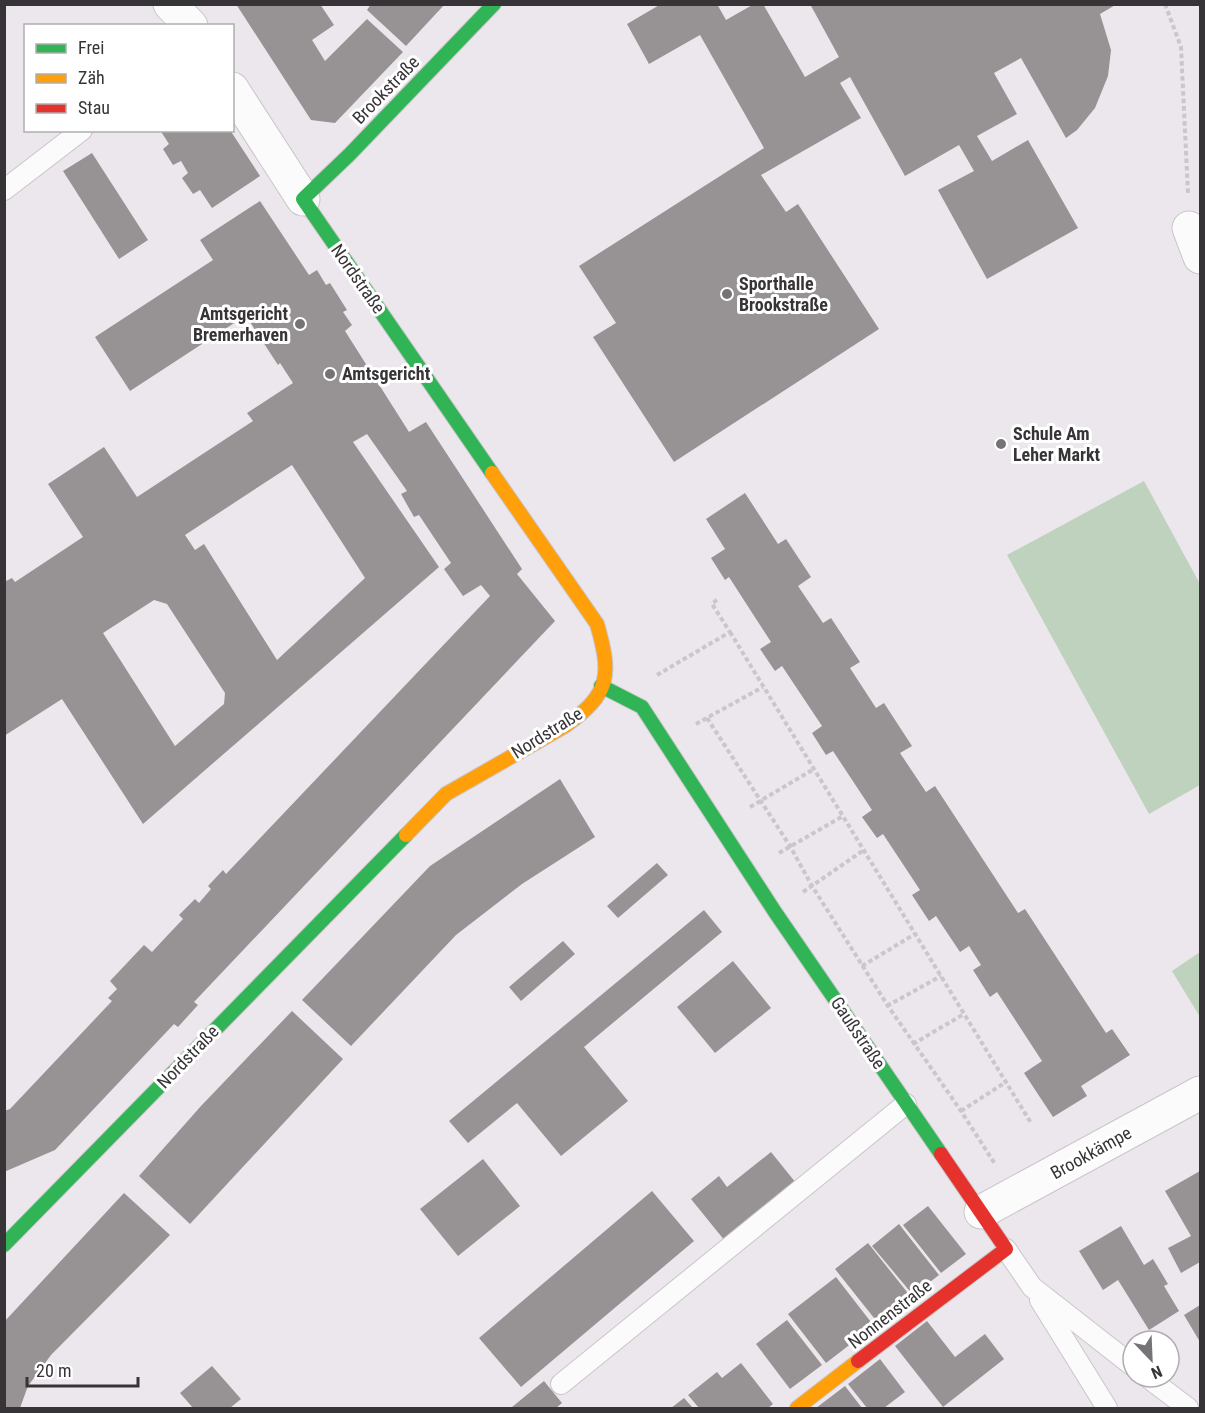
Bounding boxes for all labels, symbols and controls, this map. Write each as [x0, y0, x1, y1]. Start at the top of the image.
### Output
legend [24, 24, 234, 132]
text: Frei [78, 37, 104, 58]
street label: Brookstraße [348, 51, 423, 128]
text: Zäh [78, 67, 105, 88]
text: Stau [78, 97, 110, 118]
street label: Nordstraße [327, 240, 390, 317]
place label: Sporthalle Brookstraße [739, 273, 828, 315]
marker: Sporthalle Brookstraße [720, 287, 734, 301]
place label: Amtsgericht Bremerhaven [193, 303, 288, 345]
marker: Amtsgericht Bremerhaven [293, 317, 307, 331]
place label: Amtsgericht [342, 363, 431, 384]
marker: Amtsgericht [323, 367, 337, 381]
place label: Schule Am Leher Markt [1013, 423, 1101, 465]
marker: Schule Am Leher Markt [994, 437, 1008, 451]
street label: Nordstraße [507, 703, 586, 763]
street label: Gaußstraße [827, 993, 890, 1073]
street label: Nordstraße [152, 1021, 223, 1093]
street label: Brookkämpe [1047, 1122, 1135, 1183]
street label: Nonnenstraße [844, 1275, 936, 1353]
north arrow [1121, 1329, 1181, 1389]
scale bar [27, 1350, 138, 1388]
text: 20 m [36, 1360, 71, 1381]
text: N [1148, 1362, 1165, 1383]

